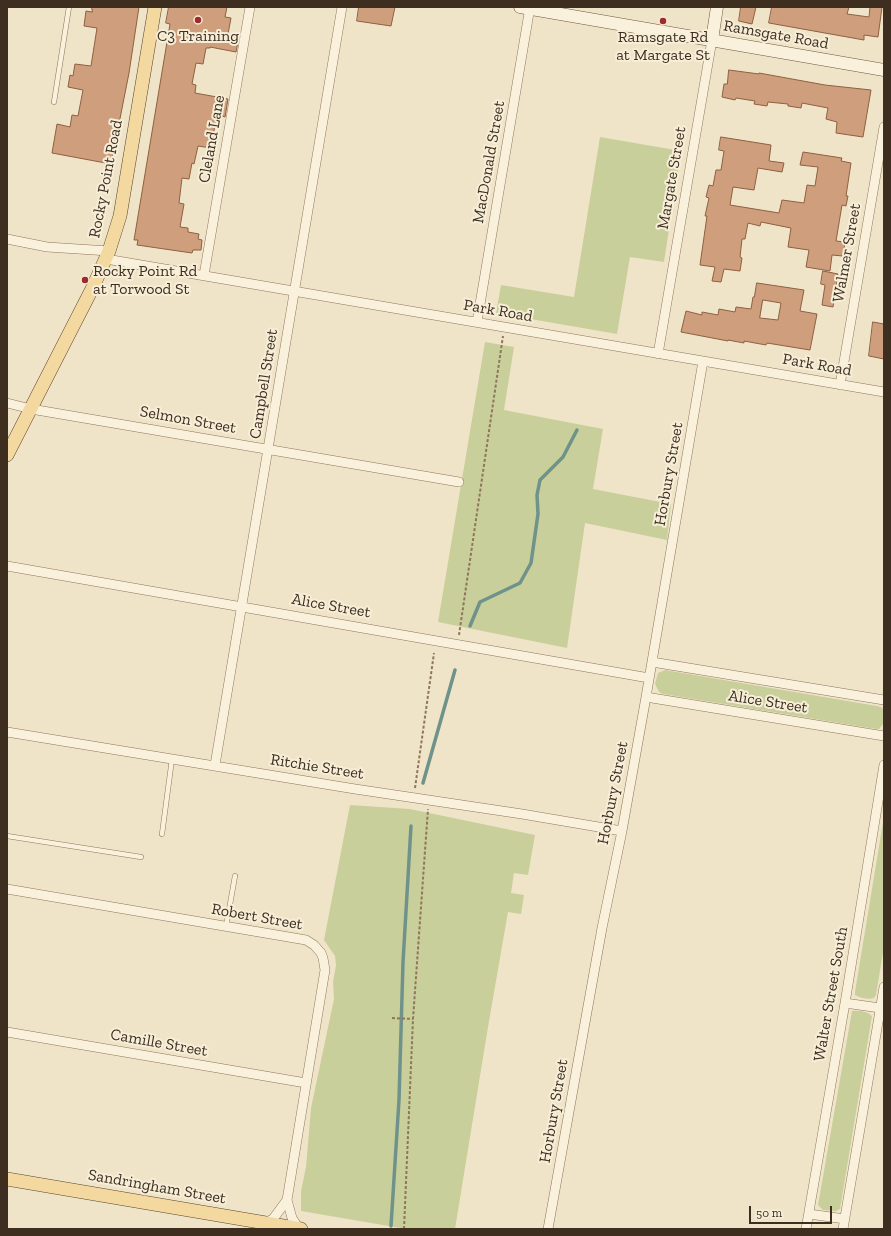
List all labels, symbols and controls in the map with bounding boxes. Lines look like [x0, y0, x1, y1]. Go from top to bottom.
marker: C3 Training [193, 15, 203, 25]
marker: Ramsgate Rd at Margate St [658, 16, 668, 26]
street label: Ramsgate Road [722, 16, 830, 54]
place label: C3 Training [157, 26, 239, 46]
place label: Ramsgate Rd at Margate St [616, 27, 710, 65]
street label: Cleland Lane [195, 94, 229, 184]
street label: MacDonald Street [469, 99, 509, 225]
street label: Rocky Point Road [85, 118, 127, 240]
street label: Margate Street [654, 125, 690, 231]
street label: Walmer Street [829, 202, 865, 304]
place label: Rocky Point Rd at Torwood St [93, 261, 197, 299]
marker: Rocky Point Rd at Torwood St [80, 275, 90, 285]
street label: Park Road [462, 295, 534, 327]
street label: Campbell Street [246, 328, 282, 440]
street label: Park Road [781, 349, 853, 381]
street label: Selmon Street [138, 402, 238, 438]
street label: Horbury Street [650, 421, 688, 527]
street label: Alice Street [290, 590, 372, 622]
street label: Alice Street [727, 686, 809, 718]
street label: Horbury Street [594, 740, 632, 846]
street label: Ritchie Street [269, 750, 365, 784]
street label: Robert Street [210, 900, 304, 934]
street label: Walter Street South [810, 925, 852, 1063]
street label: Camille Street [109, 1025, 209, 1061]
street label: Horbury Street [535, 1058, 573, 1164]
street label: Sandringham Street [87, 1165, 227, 1209]
scale bar [751, 1198, 834, 1224]
text: 50 m [756, 1206, 782, 1220]

